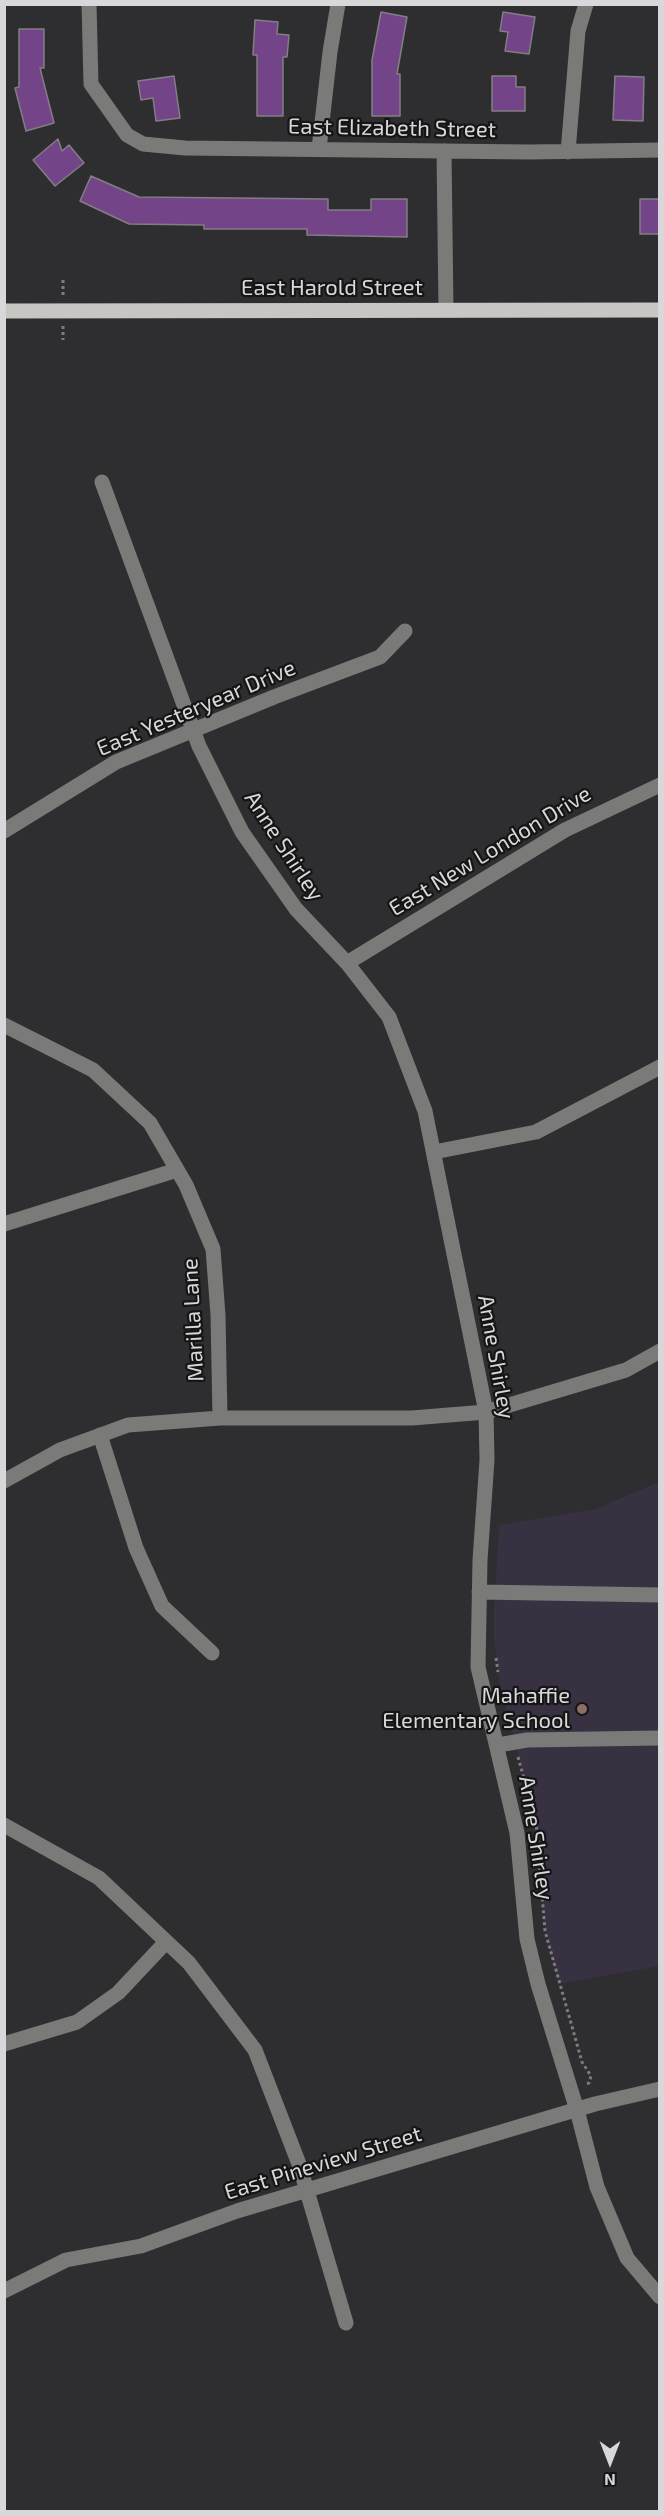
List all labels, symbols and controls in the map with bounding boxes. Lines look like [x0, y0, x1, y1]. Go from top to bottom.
street label: East Elizabeth Street [288, 113, 496, 143]
street label: East Harold Street [241, 275, 423, 301]
street label: East Yesteryear Drive [93, 654, 299, 762]
street label: East New London Drive [384, 780, 596, 922]
street label: Anne Shirley [239, 786, 329, 906]
street label: Marilla Lane [177, 1258, 209, 1382]
street label: Anne Shirley [472, 1293, 520, 1421]
place label: Mahaffie Elementary School [382, 1683, 570, 1735]
marker: Mahaffie Elementary School [575, 1702, 589, 1716]
street label: Anne Shirley [513, 1774, 559, 1902]
street label: East Pineview Street [221, 2120, 425, 2206]
north arrow [580, 2432, 640, 2492]
text: N [604, 2471, 616, 2490]

